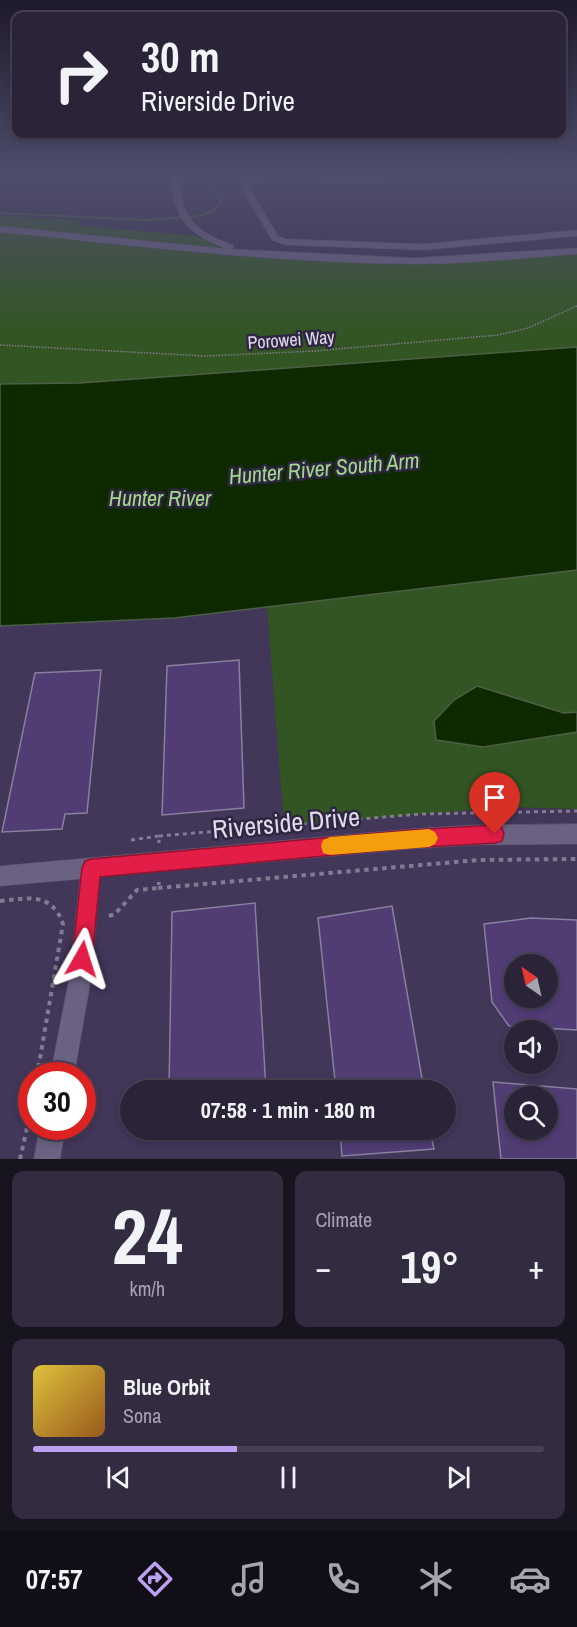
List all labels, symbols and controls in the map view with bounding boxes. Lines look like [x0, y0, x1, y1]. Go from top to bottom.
text: 30 m [141, 29, 220, 85]
icon: right [42, 36, 120, 114]
text: Riverside Drive [141, 83, 295, 119]
street label: Porowei Way [247, 324, 336, 355]
water label: Hunter River South Arm [227, 445, 421, 491]
water label: Hunter River [109, 483, 212, 513]
pin [469, 772, 520, 834]
icon: arrive [478, 781, 511, 814]
street label: Riverside Drive [211, 799, 361, 846]
position arrow [50, 927, 114, 991]
north arrow [504, 954, 558, 1008]
map controls [504, 954, 558, 1140]
button: sound [504, 1020, 558, 1074]
speed limit sign: 30 [18, 1062, 96, 1140]
button: search [504, 1086, 558, 1140]
text: 07:58 · 1 min · 180 m [201, 1095, 375, 1125]
text: 24 [112, 1183, 183, 1288]
text: Climate [316, 1206, 372, 1233]
text: 19° [400, 1236, 459, 1297]
text: − [316, 1245, 331, 1289]
text: + [528, 1245, 544, 1289]
text: km/h [129, 1275, 165, 1302]
text: Blue Orbit [123, 1372, 210, 1402]
text: Sona [123, 1402, 161, 1429]
icon: previous [102, 1461, 135, 1494]
icon: pause [272, 1461, 305, 1494]
icon: next [442, 1461, 475, 1494]
icon: directions [134, 1558, 176, 1600]
icon: music [228, 1558, 270, 1600]
icon: phone [322, 1558, 364, 1600]
icon: climate [415, 1558, 457, 1600]
icon: car [509, 1558, 551, 1600]
text: 07:57 [26, 1561, 82, 1597]

